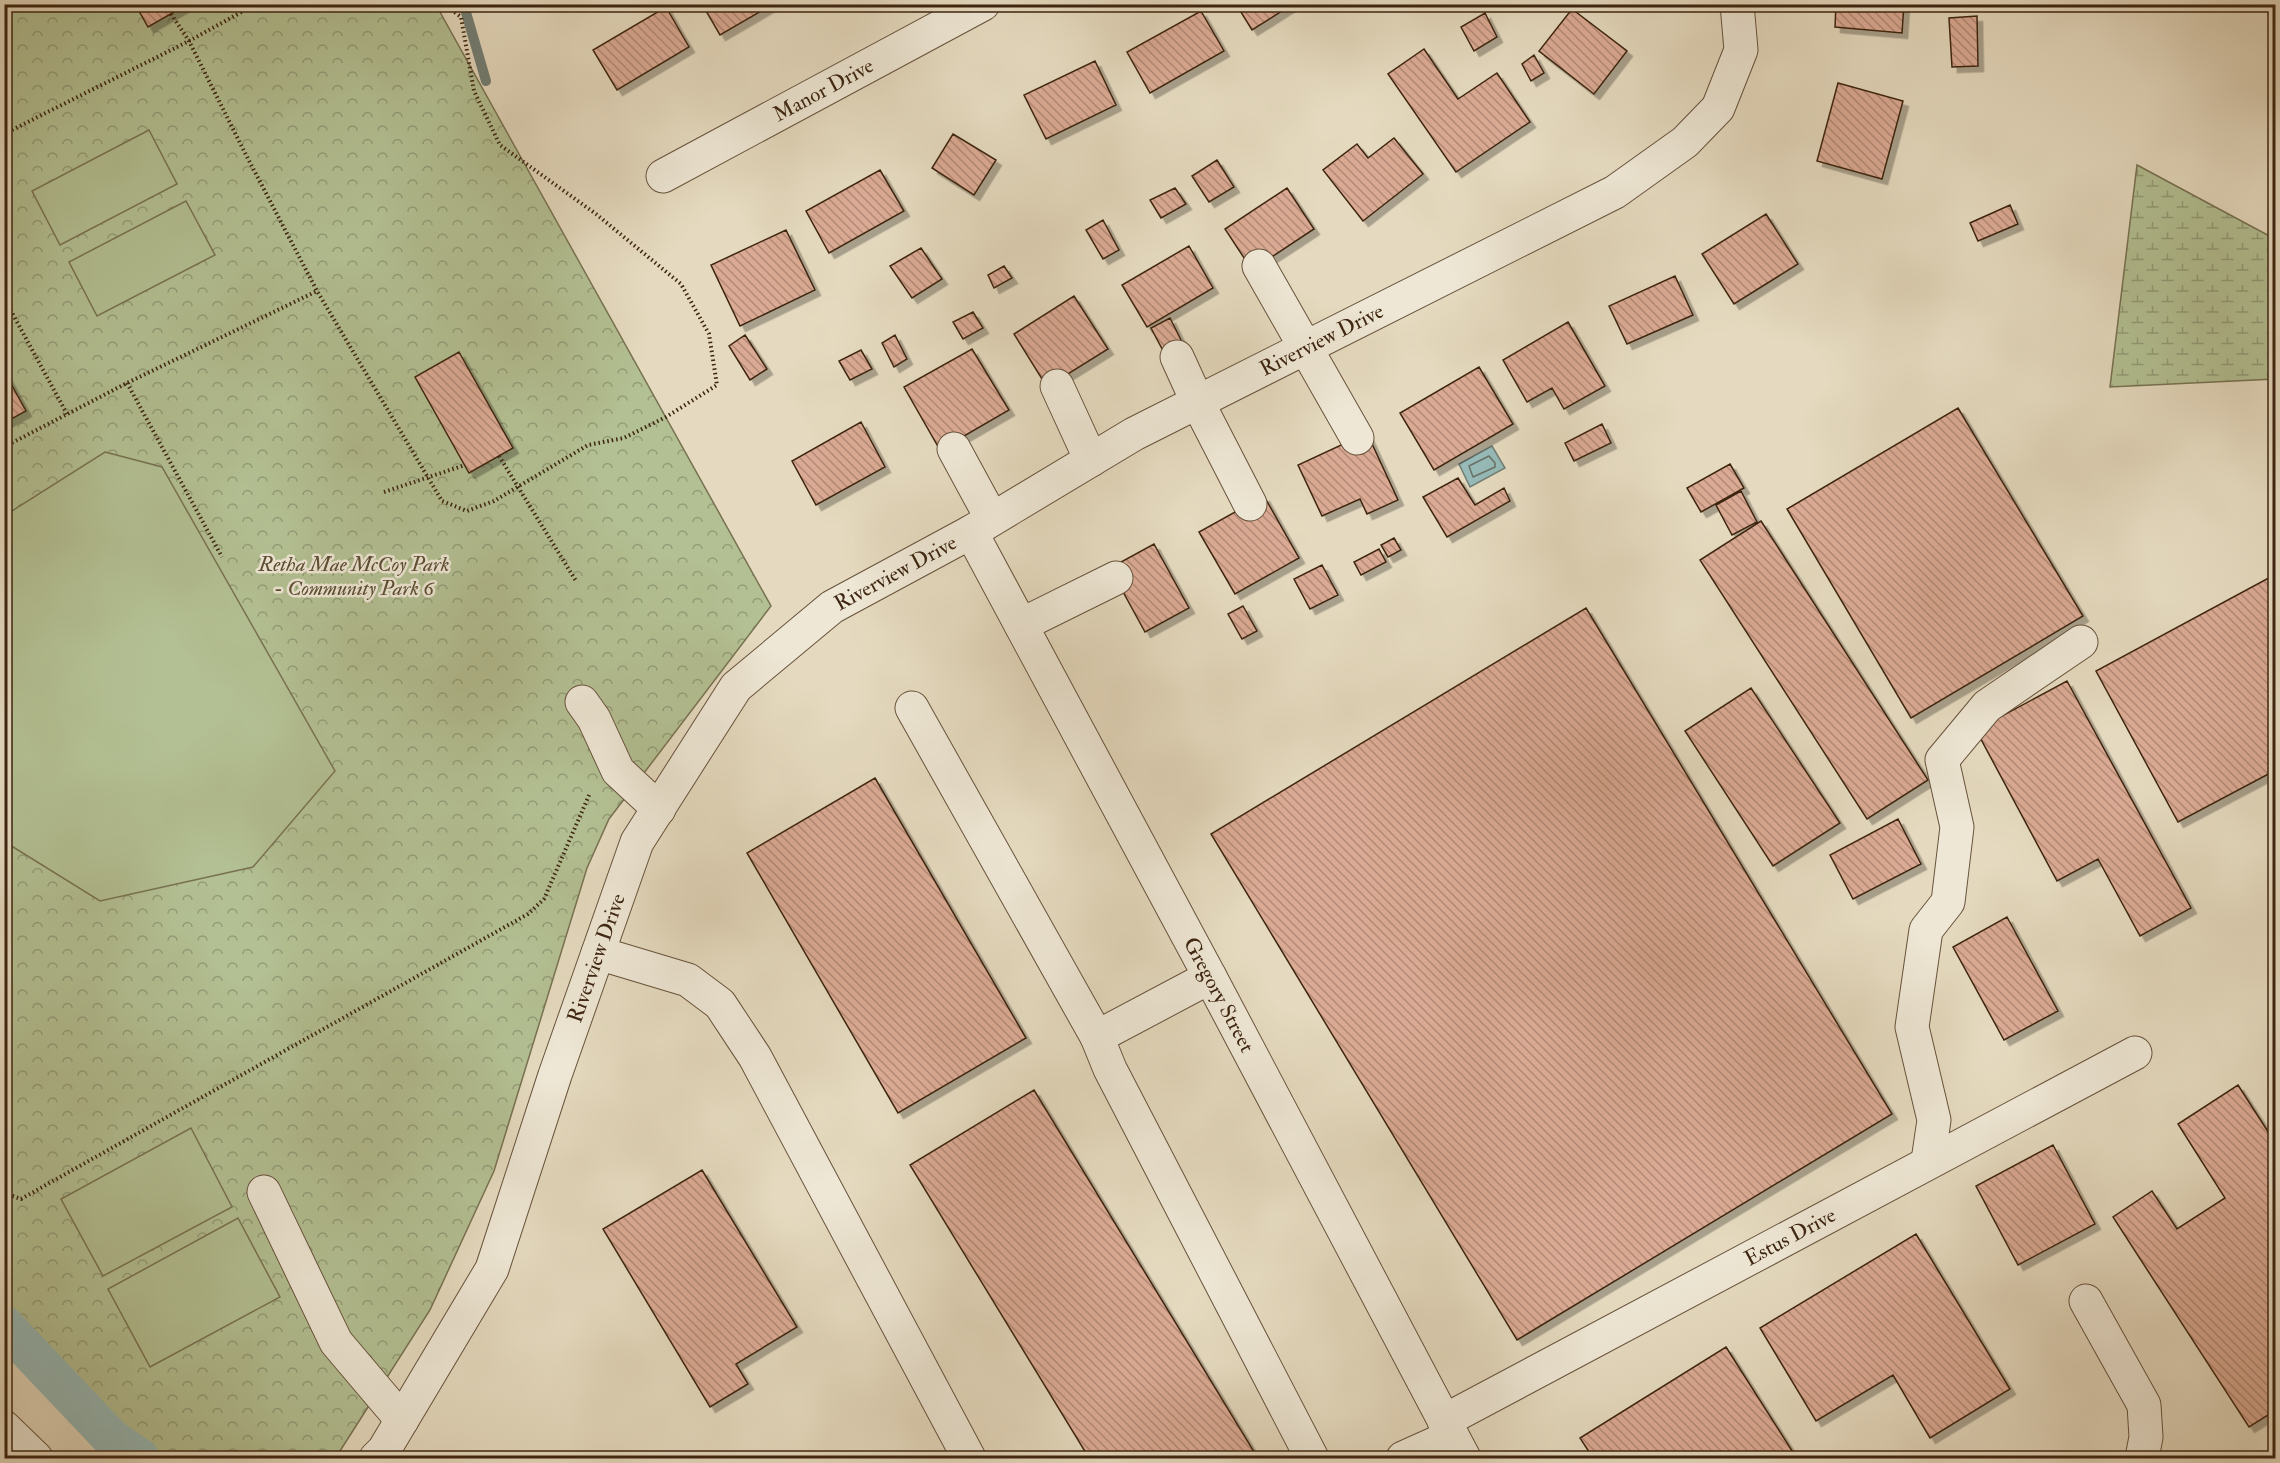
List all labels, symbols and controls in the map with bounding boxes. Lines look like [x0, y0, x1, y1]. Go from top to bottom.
street label: Manor Drive [768, 52, 878, 128]
street label: Riverview Drive [1255, 297, 1388, 382]
street label: Riverview Drive [830, 529, 961, 617]
park label: Retha Mae McCoy Park - Community Park 6 [257, 551, 450, 602]
street label: Riverview Drive [561, 890, 631, 1026]
street label: Gregory Street [1178, 932, 1261, 1057]
street label: Estus Drive [1740, 1201, 1841, 1272]

